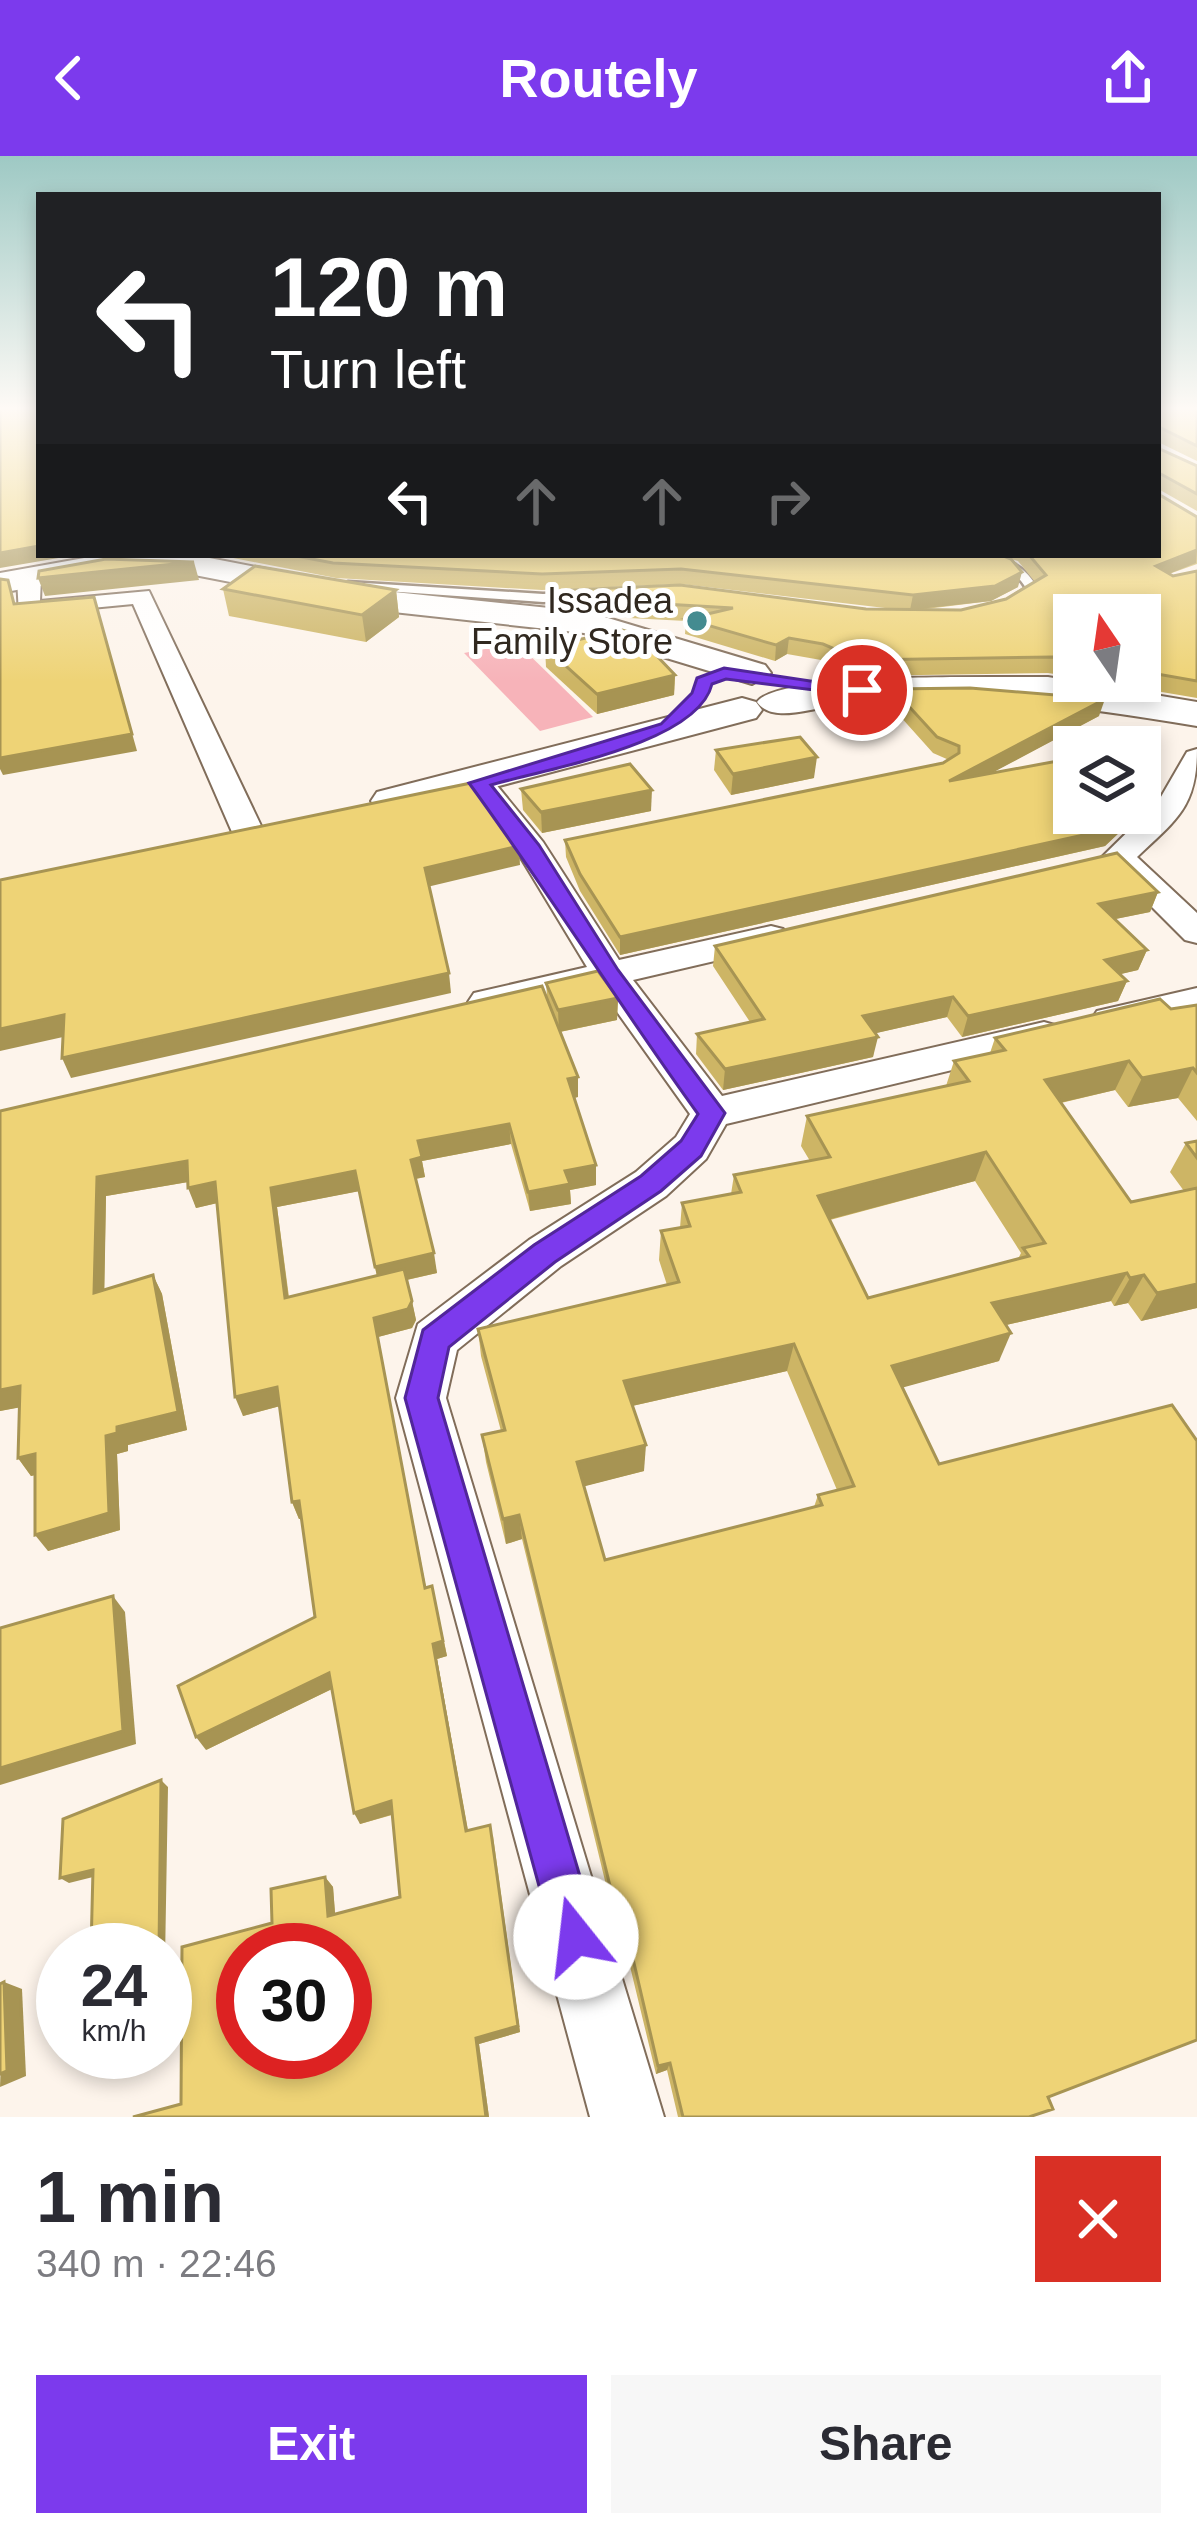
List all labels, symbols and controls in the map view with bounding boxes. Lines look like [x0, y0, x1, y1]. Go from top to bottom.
icon: back [36, 45, 102, 111]
icon: share [1095, 45, 1161, 111]
text: Routely [499, 48, 698, 108]
icon: left [72, 240, 228, 396]
text: 120 m [270, 240, 508, 334]
text: Turn left [270, 339, 466, 399]
icon: left [377, 468, 443, 534]
icon: ahead [503, 468, 569, 534]
icon: ahead [629, 468, 695, 534]
icon: right [755, 468, 821, 534]
place label: Issadea Family Store [471, 580, 674, 662]
north arrow [1053, 594, 1161, 702]
map controls [1053, 594, 1161, 834]
marker: Issadea Family Store [684, 608, 710, 634]
pin [811, 639, 913, 741]
icon: arrive [829, 657, 895, 723]
button: layers [1053, 726, 1161, 834]
position arrow [513, 1874, 639, 2000]
speed limit sign: 30 [216, 1923, 372, 2079]
text: 24 [81, 1952, 147, 2019]
text: km/h [81, 2014, 147, 2047]
button: close [1035, 2156, 1161, 2282]
text: 1 min [36, 2157, 224, 2237]
text: 340 m · 22:46 [36, 2242, 277, 2285]
button: Exit [36, 2375, 587, 2513]
button: Share [611, 2375, 1161, 2513]

